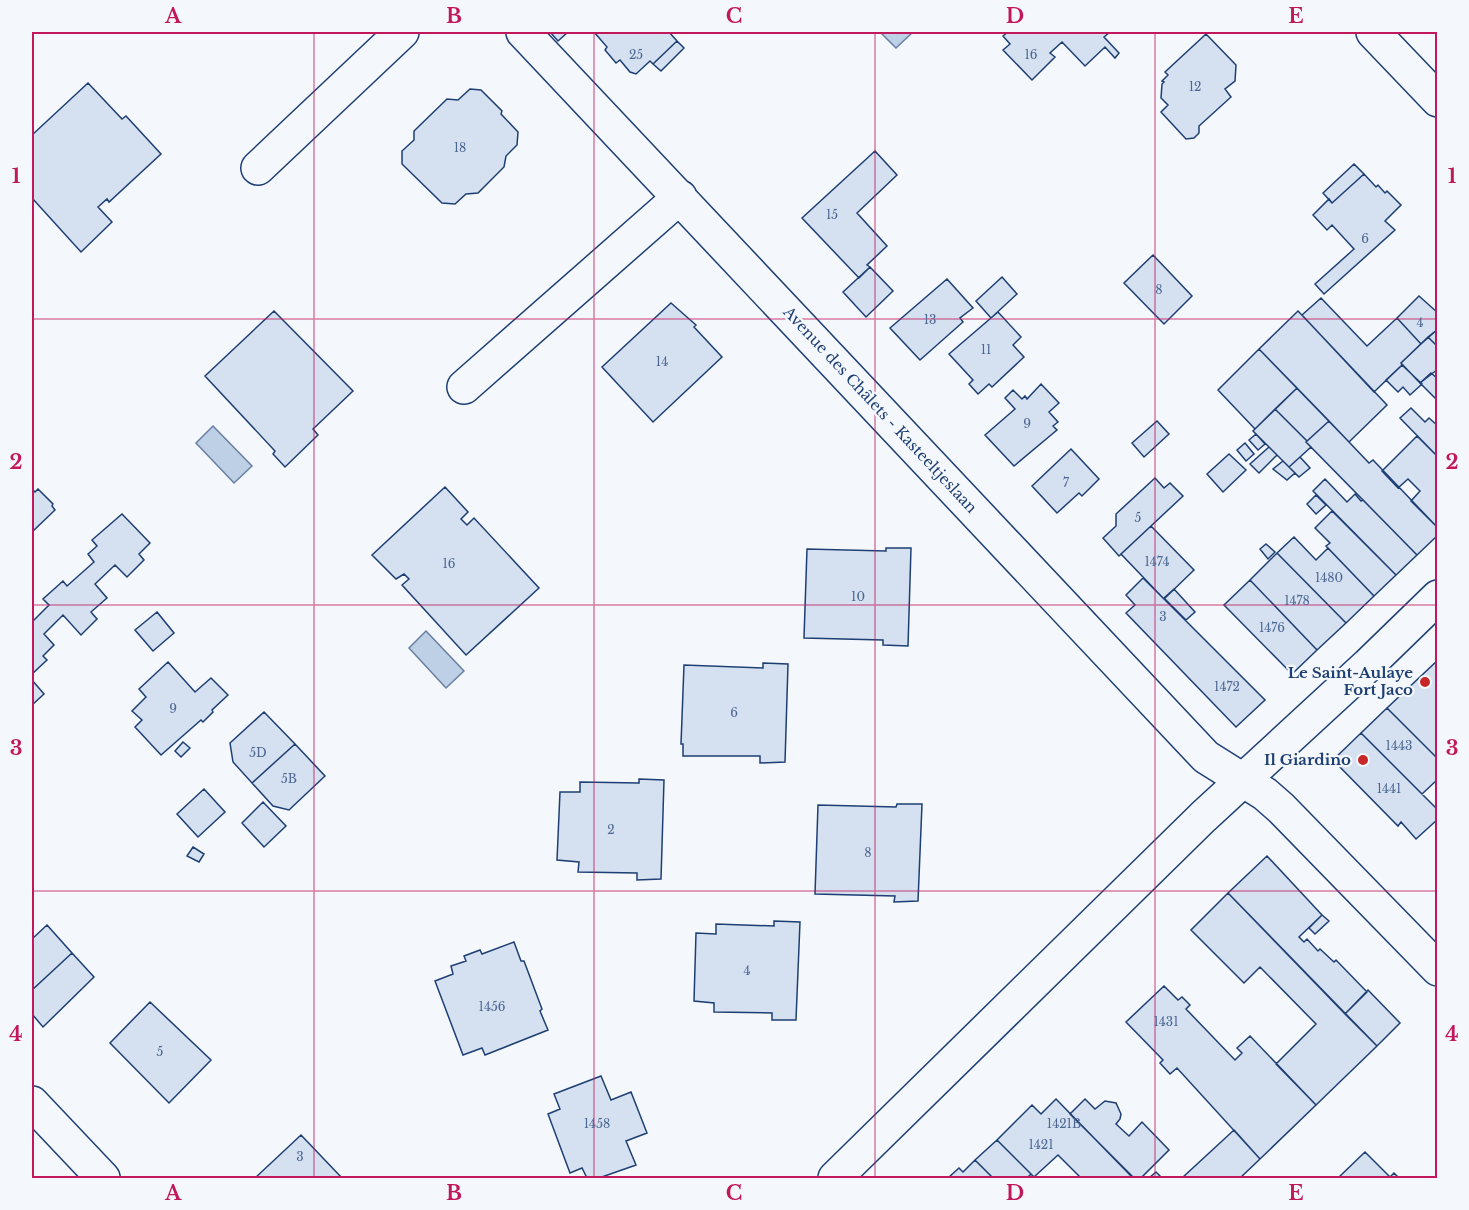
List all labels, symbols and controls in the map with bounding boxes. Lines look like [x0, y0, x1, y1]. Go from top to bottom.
text: A [164, 4, 182, 28]
text: B [446, 4, 462, 28]
text: C [726, 4, 742, 28]
text: D [1006, 4, 1024, 28]
text: E [1288, 4, 1304, 28]
house number: 25 [629, 47, 643, 62]
house number: 16 [1024, 47, 1038, 62]
house number: 12 [1189, 79, 1201, 94]
house number: 18 [454, 140, 466, 155]
text: 1 [12, 164, 21, 188]
text: 1 [1448, 164, 1457, 188]
house number: 15 [826, 207, 838, 222]
house number: 6 [1361, 231, 1369, 246]
house number: 8 [1155, 282, 1163, 297]
street label: Avenue des Châlets - Kasteeltjeslaan [779, 302, 981, 517]
house number: 13 [924, 312, 936, 327]
house number: 4 [1416, 315, 1424, 330]
house number: 11 [981, 342, 991, 357]
house number: 14 [656, 354, 668, 369]
house number: 9 [1023, 416, 1031, 431]
text: 2 [9, 450, 23, 474]
text: 2 [1445, 450, 1459, 474]
house number: 7 [1063, 475, 1070, 490]
house number: 5 [1135, 510, 1142, 525]
house number: 1474 [1144, 554, 1170, 569]
house number: 16 [442, 556, 456, 571]
house number: 1480 [1315, 570, 1343, 585]
house number: 10 [851, 589, 865, 604]
house number: 1478 [1284, 593, 1310, 608]
house number: 3 [1159, 609, 1167, 624]
house number: 1476 [1259, 620, 1285, 635]
place label: Le Saint-Aulaye Fort Jaco [1288, 663, 1413, 699]
marker: Le Saint-Aulaye Fort Jaco [1418, 675, 1432, 689]
house number: 1472 [1214, 679, 1240, 694]
house number: 9 [169, 701, 177, 716]
house number: 6 [730, 705, 738, 720]
text: 3 [10, 736, 22, 760]
text: 3 [1446, 736, 1458, 760]
house number: 1443 [1386, 738, 1412, 753]
house number: 5D [249, 745, 267, 760]
place label: Il Giardino [1264, 750, 1351, 769]
marker: Il Giardino [1356, 753, 1370, 767]
house number: 5B [281, 771, 297, 786]
house number: 1441 [1377, 781, 1401, 796]
house number: 2 [607, 822, 615, 837]
house number: 8 [864, 845, 872, 860]
house number: 4 [743, 963, 751, 978]
house number: 1456 [479, 999, 506, 1014]
house number: 1431 [1153, 1014, 1179, 1029]
text: 4 [9, 1022, 23, 1046]
text: 4 [1445, 1022, 1459, 1046]
house number: 5 [157, 1044, 164, 1059]
house number: 1458 [584, 1116, 610, 1131]
house number: 1421B [1047, 1116, 1081, 1131]
house number: 1421 [1028, 1137, 1054, 1152]
house number: 3 [296, 1149, 304, 1164]
text: A [164, 1181, 182, 1205]
text: B [446, 1181, 462, 1205]
text: C [726, 1181, 742, 1205]
text: D [1006, 1181, 1024, 1205]
text: E [1288, 1181, 1304, 1205]

